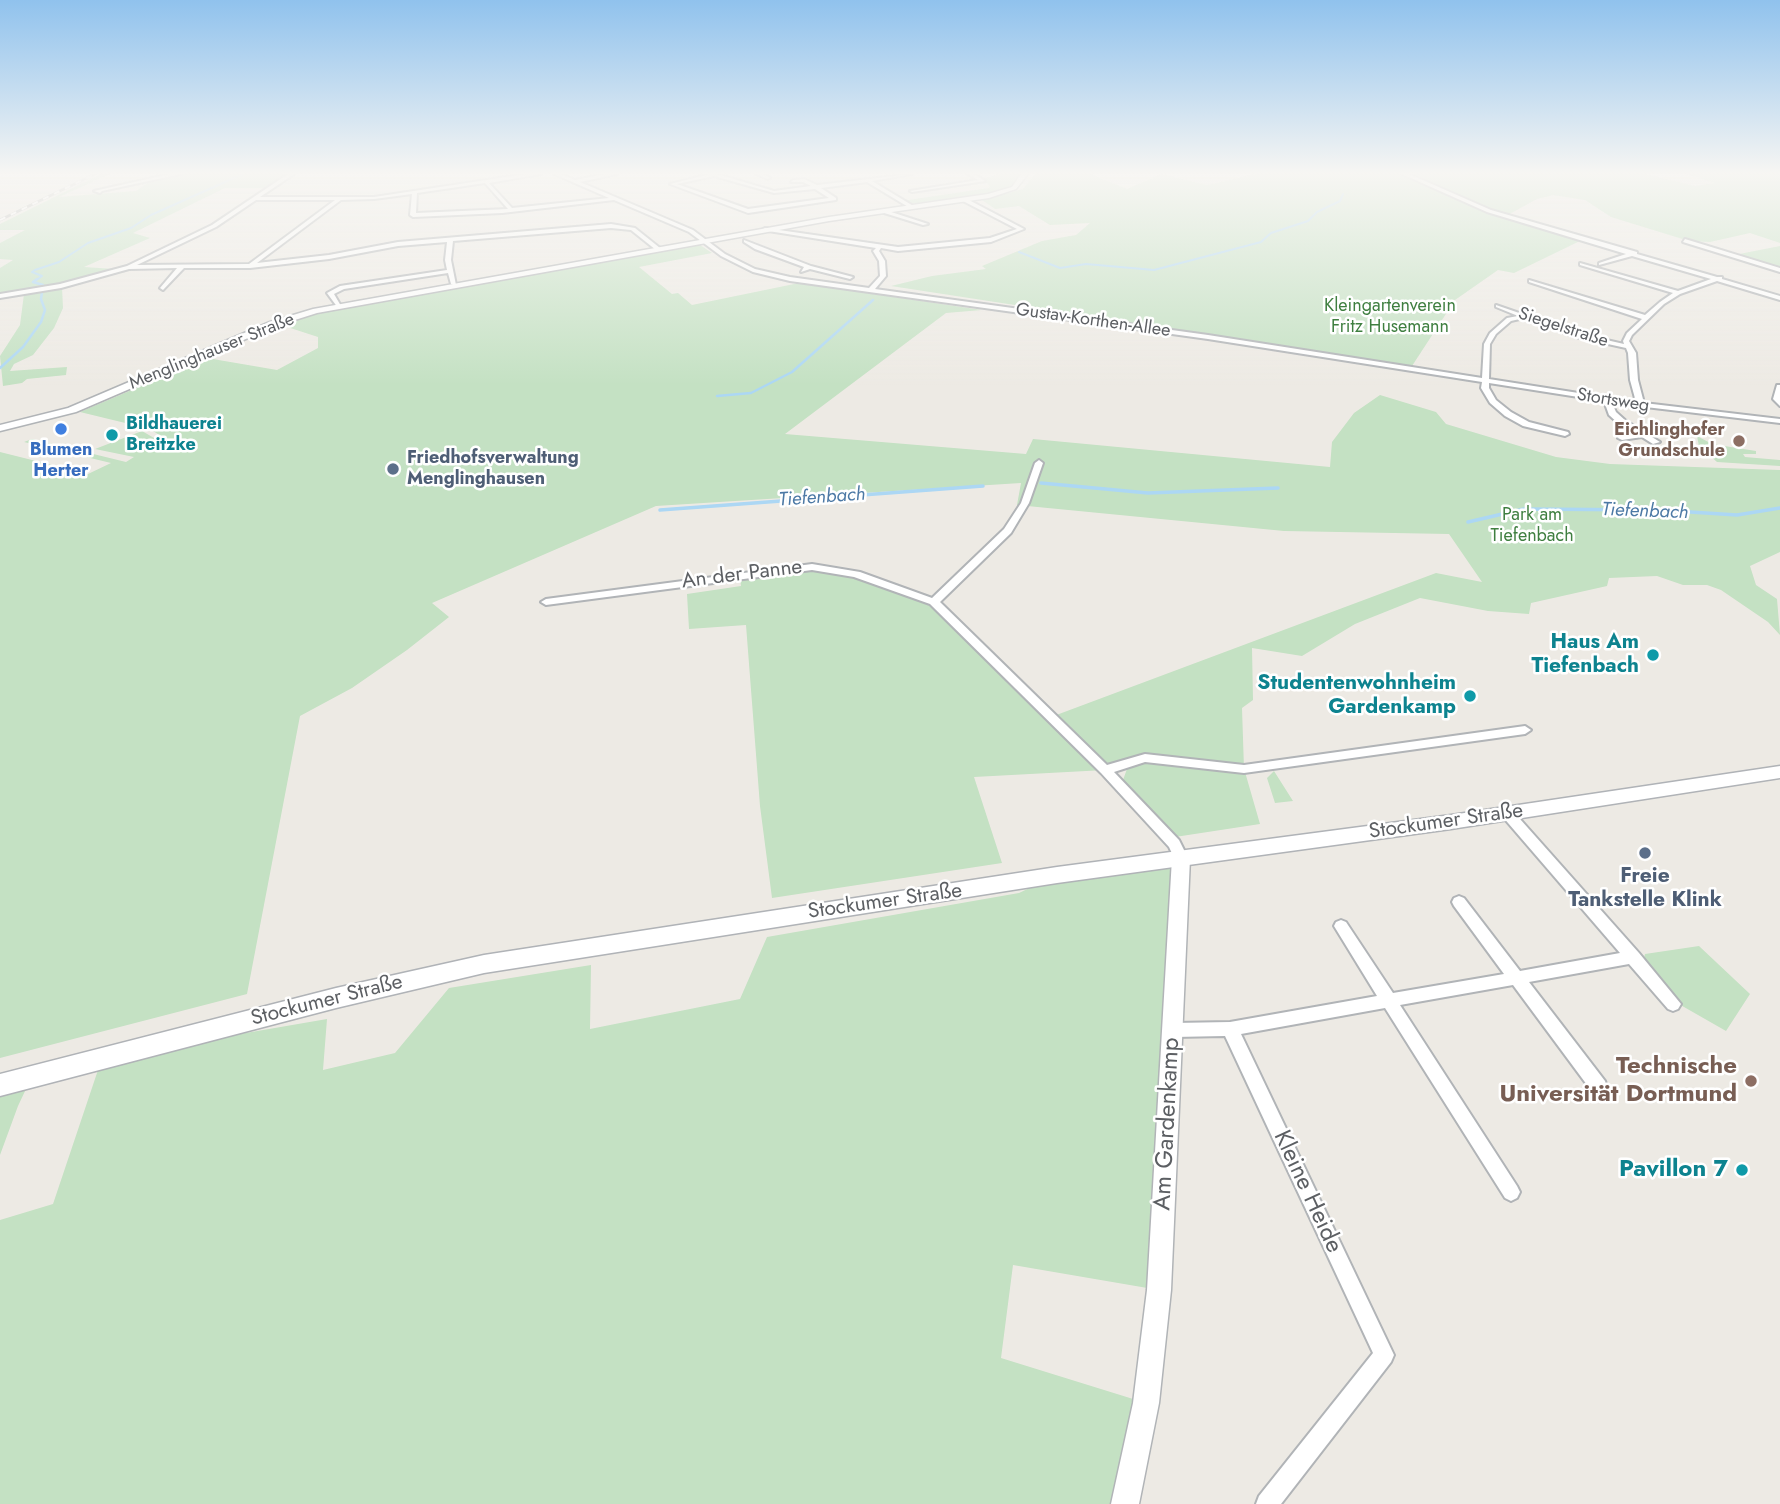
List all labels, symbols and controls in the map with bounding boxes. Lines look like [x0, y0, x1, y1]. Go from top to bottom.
park label: Kleingartenverein Fritz Husemann [1324, 296, 1456, 338]
street label: Gustav-Korthen-Allee [1014, 299, 1172, 343]
street label: Siegelstraße [1515, 303, 1611, 353]
street label: Menglinghauser Straße [126, 309, 298, 395]
street label: Stortsweg [1575, 385, 1651, 417]
place label: Bildhauerei Breitzke [126, 414, 222, 457]
place label: Eichlinghofer Grundschule [1614, 420, 1725, 462]
marker: Blumen Herter [53, 421, 69, 437]
marker: Bildhauerei Breitzke [104, 427, 120, 443]
marker: Eichlinghofer Grundschule [1731, 433, 1747, 449]
place label: Blumen Herter [30, 440, 92, 482]
place label: Friedhofsverwaltung Menglinghausen [407, 448, 579, 490]
marker: Friedhofsverwaltung Menglinghausen [385, 461, 401, 477]
water label: Tiefenbach [778, 484, 866, 512]
water label: Tiefenbach [1601, 499, 1689, 525]
park label: Park am Tiefenbach [1490, 505, 1574, 548]
street label: An der Panne [680, 555, 804, 595]
place label: Haus Am Tiefenbach [1531, 630, 1639, 680]
marker: Haus Am Tiefenbach [1645, 647, 1661, 663]
place label: Studentenwohnheim Gardenkamp [1257, 671, 1456, 721]
marker: Studentenwohnheim Gardenkamp [1462, 688, 1478, 704]
street label: Stockumer Straße [1367, 799, 1525, 845]
marker: Freie Tankstelle Klink [1637, 845, 1653, 861]
place label: Freie Tankstelle Klink [1568, 864, 1722, 914]
street label: Stockumer Straße [806, 879, 964, 925]
street label: Stockumer Straße [249, 970, 405, 1032]
street label: Am Gardenkamp [1149, 1037, 1187, 1211]
place label: Technische Universität Dortmund [1499, 1053, 1737, 1109]
marker: Technische Universität Dortmund [1743, 1073, 1759, 1089]
street label: Kleine Heide [1266, 1126, 1348, 1258]
place label: Pavillon 7 [1619, 1156, 1728, 1184]
marker: Pavillon 7 [1734, 1162, 1750, 1178]

